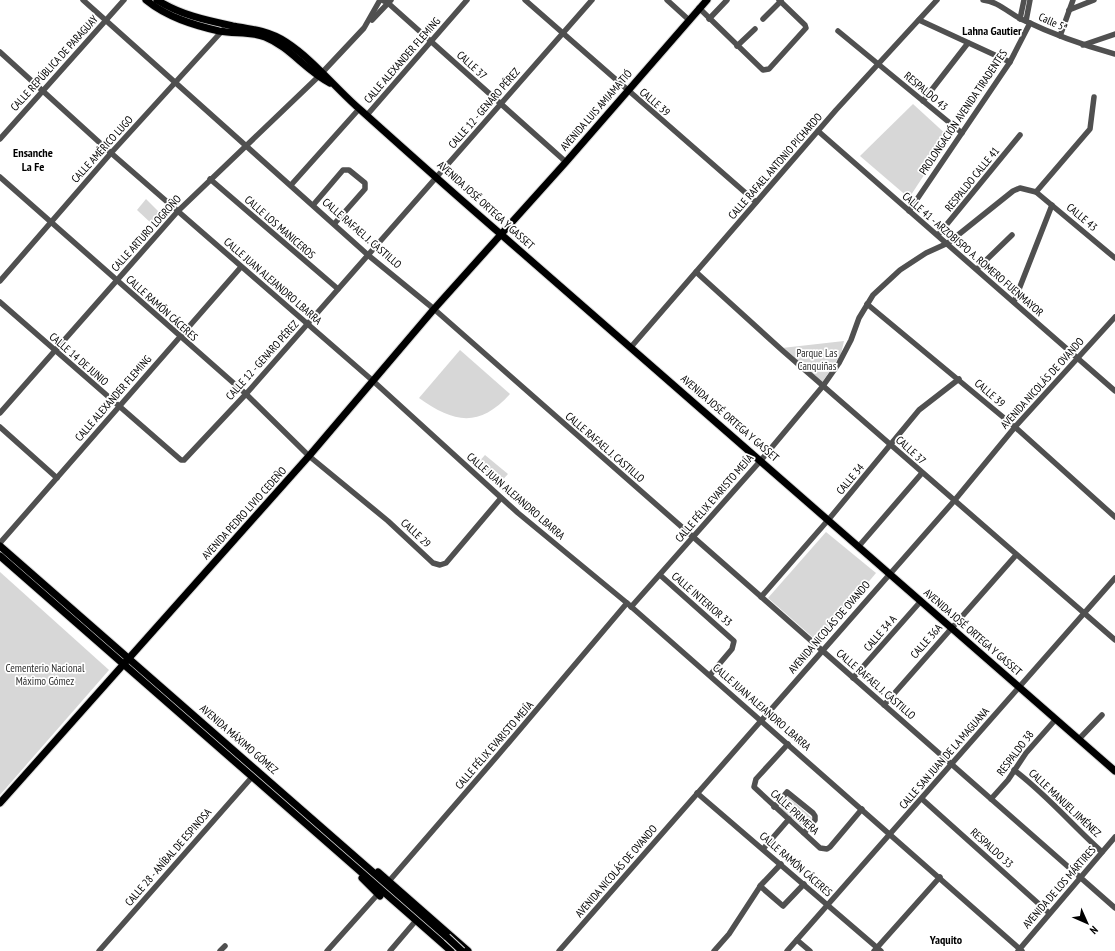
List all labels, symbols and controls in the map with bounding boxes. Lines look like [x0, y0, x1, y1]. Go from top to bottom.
street label: Calle 5ª [1037, 10, 1070, 35]
street label: CALLE REPÚBLICA DE PARAGUAY [7, 12, 101, 114]
street label: CALLE ALEXANDER FLEMING [361, 14, 443, 106]
district label: Lahna Gautier [962, 23, 1022, 38]
street label: PROLONGACIÓN AVENIDA TIRADENTES [916, 47, 1010, 177]
street label: CALLE 37 [454, 48, 490, 82]
street label: CALLE 12 - GENARO PÉREZ [445, 65, 523, 151]
street label: AVENIDA LUIS AMIAMA TIÓ [557, 67, 635, 153]
street label: RESPALDO 43 [901, 69, 951, 113]
street label: CALLE 39 [637, 85, 673, 119]
street label: CALLE RAFAEL ANTONIO PICHARDO [725, 110, 825, 222]
street label: CALLE AMÉRICO LUGO [68, 113, 136, 185]
street label: RESPALDO CALLE 41 [942, 144, 1002, 214]
district label: Ensanche La Fe [13, 145, 53, 174]
street label: AVENIDA JOSÉ ORTEGA Y GASSET [435, 158, 537, 252]
street label: CALLE 41 - ARZOBISPO A. ROMERO FUENMAYOR [900, 189, 1046, 319]
street label: CALLE ARTURO LOGROÑO [108, 192, 184, 274]
street label: CALLE LOS MANICEROS [242, 192, 319, 262]
street label: CALLE RAFAEL J. CASTILLO [320, 195, 404, 271]
street label: CALLE 43 [1064, 200, 1100, 234]
street label: CALLE JUAN ALEJANDRO LBARRA [221, 235, 326, 328]
street label: CALLE RAMÓN CÁCERES [123, 272, 201, 344]
street label: CALLE 12 - GENARO PÉREZ [223, 317, 301, 403]
street label: CALLE 14 DE JUNIO [46, 329, 112, 389]
street label: AVENIDA NICOLÁS DE OVANDO [997, 334, 1087, 432]
park label: Parque Las Canquiñas [796, 346, 838, 373]
street label: CALLE ALEXANDER FLEMING [72, 352, 154, 444]
street label: AVENIDA JOSÉ ORTEGA Y GASSET [678, 371, 782, 465]
street label: CALLE 39 [972, 376, 1008, 410]
street label: CALLE RAFAEL J. CASTILLO [563, 409, 647, 485]
street label: CALLE 37 [893, 433, 929, 467]
street label: CALLE JUAN ALEJANDRO LBARRA [464, 450, 569, 543]
street label: CALLE FÉLIX EVARISTO MEJÍA [672, 450, 757, 545]
street label: CALLE 34 [833, 461, 867, 497]
street label: AVENIDA PEDRO LIVIO CEDEÑO [199, 464, 289, 562]
street label: CALLE 29 [398, 516, 434, 550]
street label: CALLE INTERIOR 33 [669, 569, 735, 629]
street label: AVENIDA NICOLÁS DE OVANDO [785, 578, 873, 676]
street label: AVENIDA JOSÉ ORTEGA Y GASSET [921, 585, 1025, 679]
street label: CALLE 34 A [861, 611, 900, 654]
street label: CALLE 36A [907, 620, 945, 661]
street label: CALLE RAFAEL J. CASTILLO [834, 646, 918, 722]
park label: Cementerio Nacional Máximo Gómez [6, 661, 85, 688]
street label: CALLE JUAN ALEJANDRO LBARRA [710, 661, 815, 754]
street label: CALLE FÉLIX EVARISTO MEJÍA [452, 697, 537, 792]
street label: AVENIDA MÁXIMO GÓMEZ [197, 701, 281, 777]
street label: CALLE SAN JUAN DE LA MAGUANA [896, 704, 993, 812]
street label: RESPALDO 38 [993, 728, 1037, 778]
street label: CALLE MANUEL JIMÉNEZ [1026, 766, 1104, 840]
street label: CALLE PRIMERA [768, 786, 823, 838]
street label: CALLE 28 - ANÍBAL DE ESPINOSA [122, 805, 215, 909]
street label: AVENIDA NICOLÁS DE OVANDO [572, 822, 660, 920]
street label: RESPALDO 33 [968, 825, 1016, 871]
street label: CALLE RAMÓN CÁCERES [757, 829, 835, 900]
street label: AVENIDA DE LOS MÁRTIRES [1020, 843, 1098, 931]
north arrow [1067, 903, 1107, 943]
district label: Yaquito [929, 932, 963, 947]

